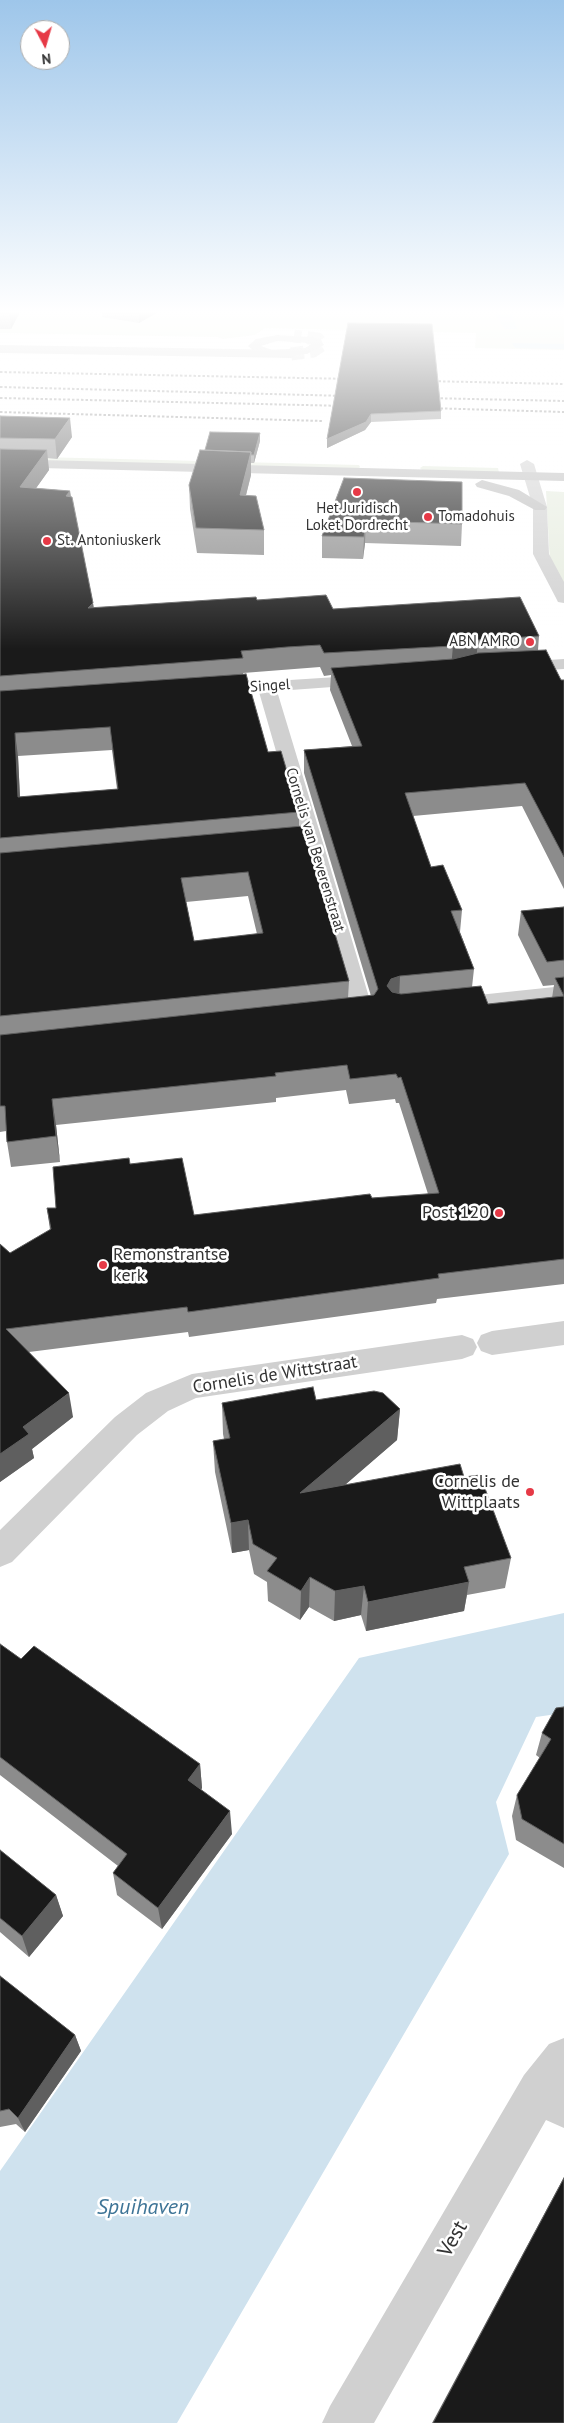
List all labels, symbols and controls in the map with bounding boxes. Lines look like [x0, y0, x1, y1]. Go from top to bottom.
north arrow [20, 20, 70, 70]
text: N [41, 49, 52, 68]
marker: Het Juridisch Loket Dordrecht [351, 486, 363, 498]
place label: Het Juridisch Loket Dordrecht [306, 500, 408, 535]
place label: Tomadohuis [438, 508, 515, 526]
marker: Tomadohuis [422, 511, 434, 523]
place label: St. Antoniuskerk [57, 532, 161, 550]
marker: St. Antoniuskerk [41, 535, 53, 547]
place label: ABN AMRO [449, 633, 520, 651]
marker: ABN AMRO [524, 636, 536, 648]
street label: Singel [249, 676, 291, 696]
street label: Cornelis van Beverenstraat [281, 766, 349, 934]
place label: Post 120 [422, 1202, 489, 1224]
marker: Post 120 [493, 1207, 505, 1219]
place label: Remonstrantse kerk [113, 1244, 227, 1286]
marker: Remonstrantse kerk [97, 1259, 109, 1271]
street label: Cornelis de Wittstraat [191, 1351, 359, 1399]
place label: Cornelis de Wittplaats [434, 1471, 520, 1514]
marker: Cornelis de Wittplaats [524, 1486, 536, 1498]
water label: Spuihaven [97, 2195, 189, 2221]
street label: Vest [433, 2217, 473, 2261]

